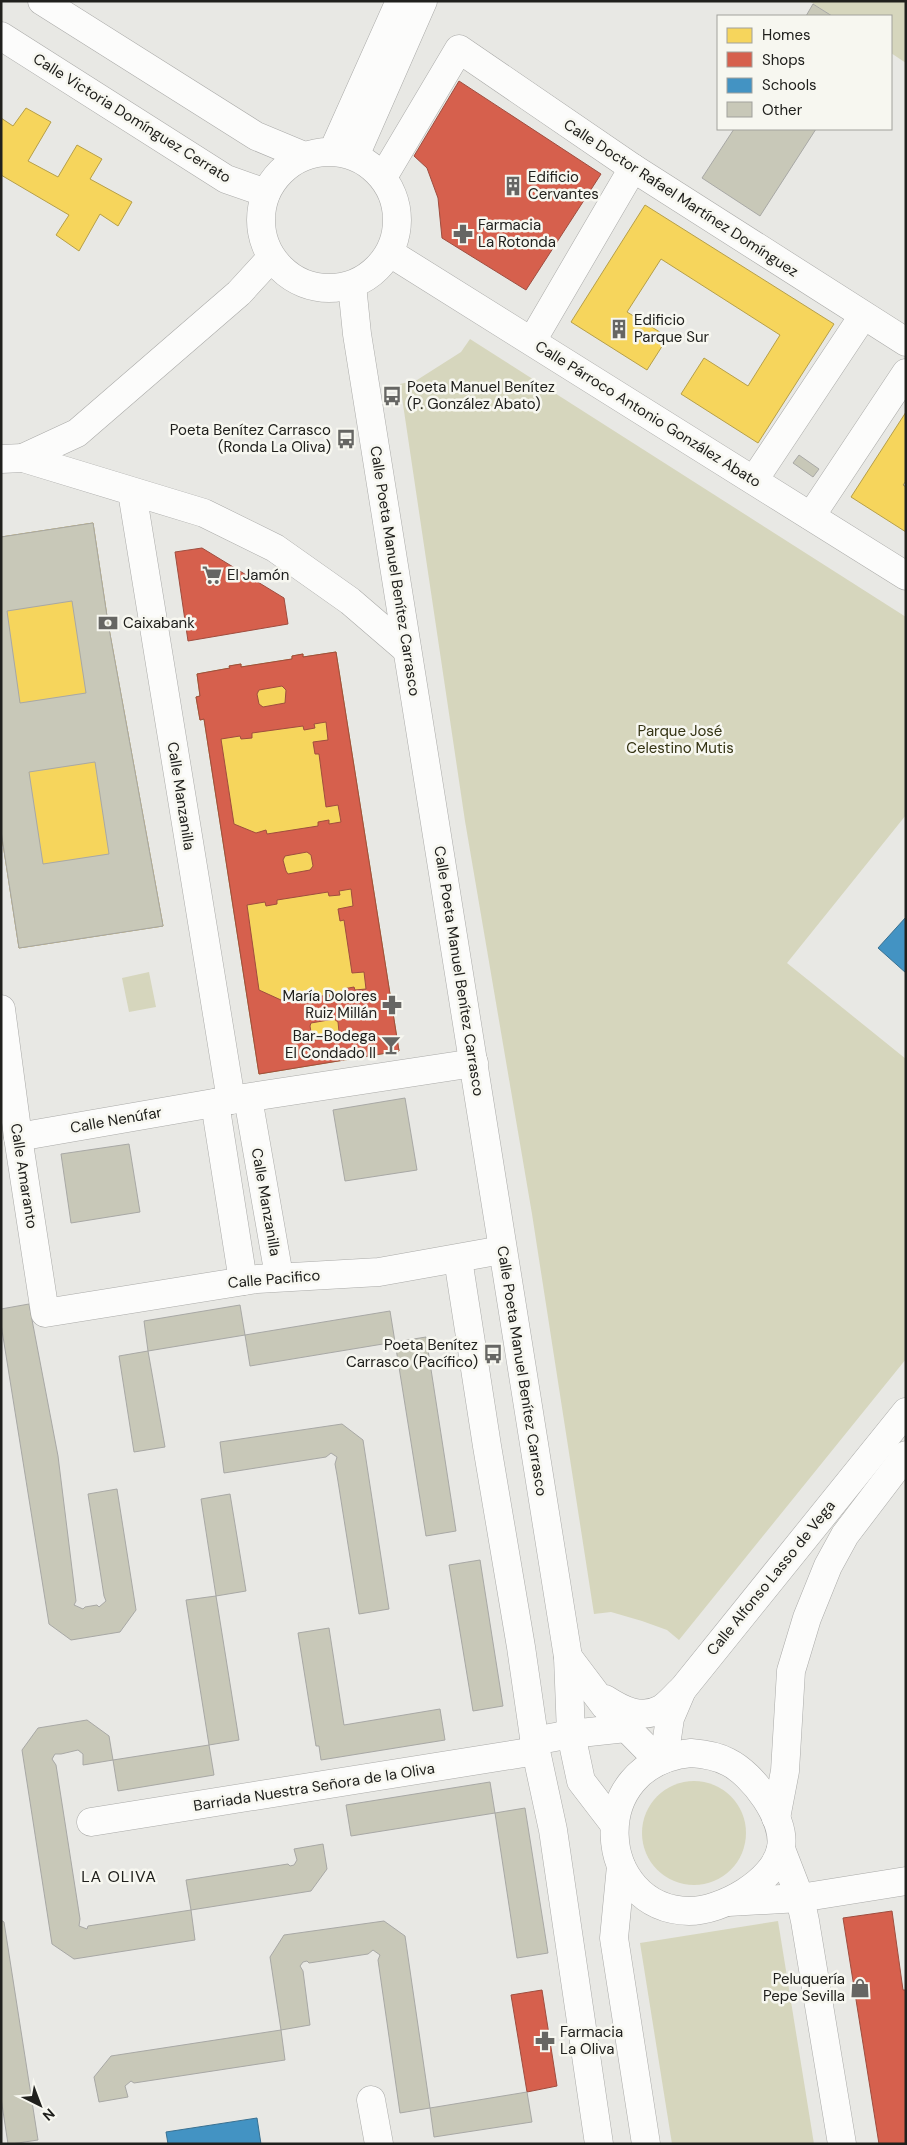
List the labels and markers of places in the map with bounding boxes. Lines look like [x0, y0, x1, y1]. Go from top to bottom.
place label: Edificio Cervantes [528, 167, 599, 204]
building icon: Edificio Cervantes [502, 175, 524, 197]
place label: Farmacia La Rotonda [478, 215, 556, 252]
pharmacy icon: Farmacia La Rotonda [452, 223, 474, 245]
place label: Edificio Parque Sur [634, 310, 710, 347]
building icon: Edificio Parque Sur [608, 318, 630, 340]
place label: Poeta Manuel Benítez (P. González Abato) [407, 377, 555, 414]
bus stop icon: Poeta Manuel Benítez (P. González Abato) [381, 385, 403, 407]
place label: Poeta Benítez Carrasco (Ronda La Oliva) [170, 420, 331, 457]
bus stop icon: Poeta Benítez Carrasco (Ronda La Oliva) [335, 428, 357, 450]
supermarket icon: El Jamón [201, 564, 223, 586]
place label: El Jamón [227, 565, 289, 585]
bank icon: Caixabank [97, 612, 119, 634]
place label: Caixabank [123, 613, 195, 633]
place label: María Dolores Ruiz Millán [282, 986, 377, 1023]
pharmacy icon: María Dolores Ruiz Millán [381, 994, 403, 1016]
place label: Bar-Bodega El Condado II [285, 1026, 376, 1063]
bar icon: Bar-Bodega El Condado II [380, 1034, 402, 1056]
place label: Poeta Benítez Carrasco (Pacífico) [346, 1335, 478, 1372]
bus stop icon: Poeta Benítez Carrasco (Pacífico) [482, 1343, 504, 1365]
place label: Peluquería Pepe Sevilla [763, 1969, 845, 2006]
shop icon: Peluquería Pepe Sevilla [849, 1977, 871, 1999]
place label: Farmacia La Oliva [560, 2022, 623, 2059]
pharmacy icon: Farmacia La Oliva [534, 2030, 556, 2052]

